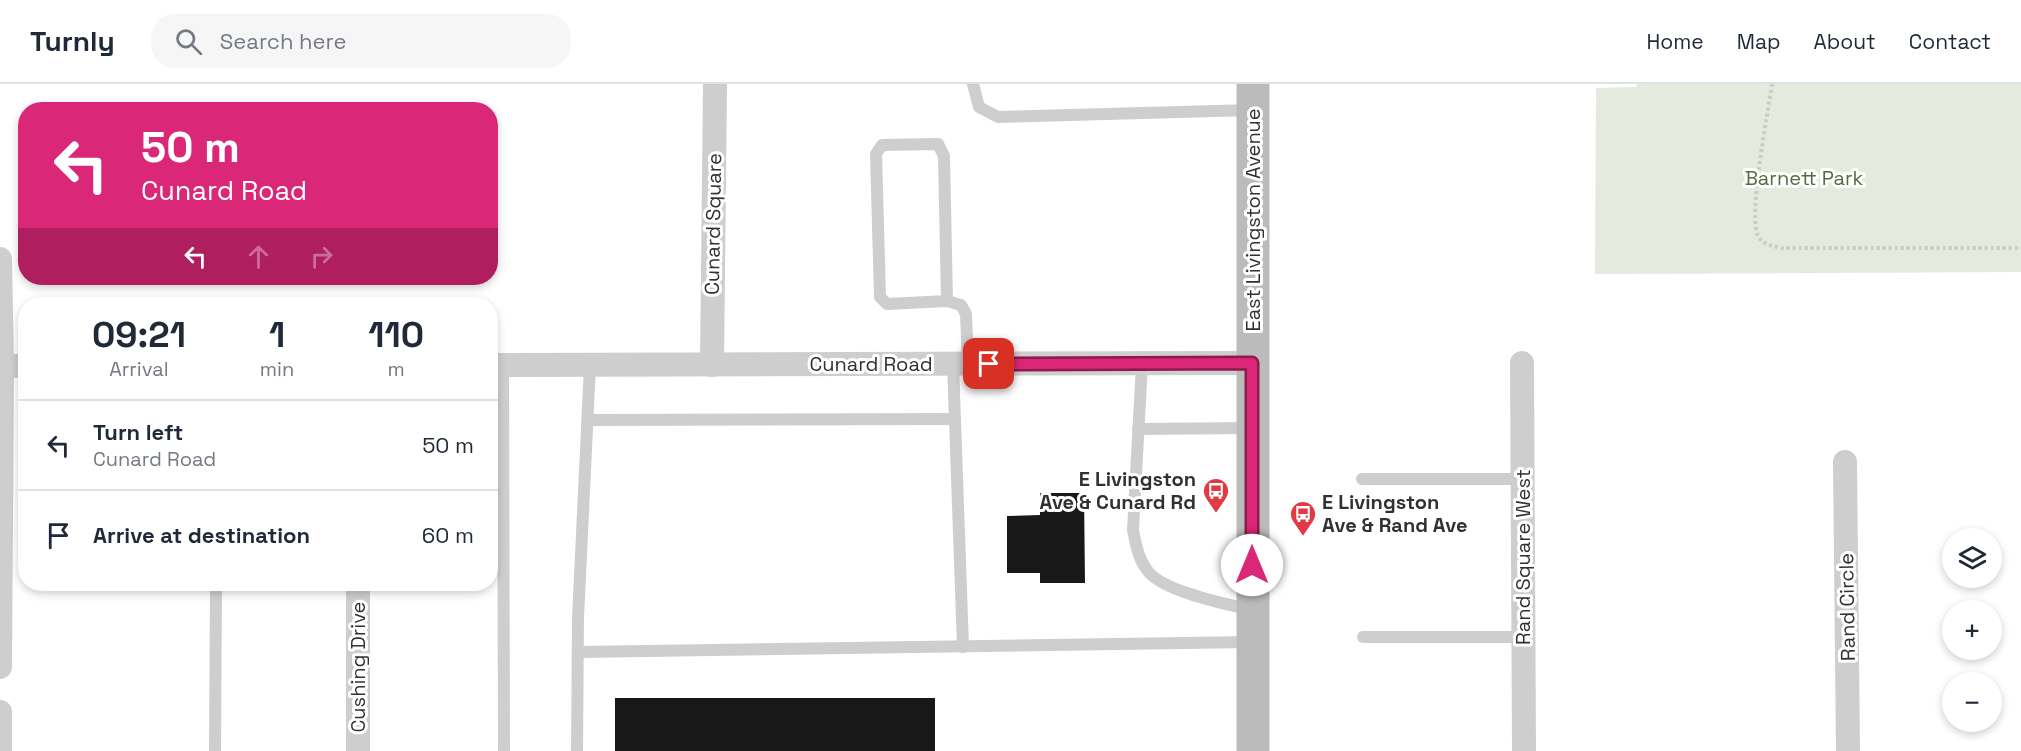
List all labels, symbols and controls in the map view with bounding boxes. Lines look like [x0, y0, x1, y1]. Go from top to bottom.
search box [151, 14, 571, 68]
text: Turnly [30, 23, 115, 59]
icon: search [172, 25, 205, 58]
text: Search here [220, 27, 347, 55]
text: Home [1646, 28, 1704, 55]
text: Map [1737, 28, 1781, 55]
text: About [1814, 28, 1876, 55]
text: Contact [1909, 28, 1991, 55]
street label: East Livingston Avenue [1240, 108, 1266, 332]
text: 50 m [141, 121, 240, 174]
icon: left [42, 126, 120, 204]
street label: Cunard Square [699, 153, 727, 295]
park label: Barnett Park [1745, 165, 1864, 191]
text: Cunard Road [141, 173, 307, 208]
icon: left [179, 240, 212, 273]
icon: ahead [242, 240, 275, 273]
icon: right [305, 240, 338, 273]
text: 09:21 [92, 312, 186, 358]
text: 1 [269, 312, 285, 358]
text: 110 [368, 312, 424, 358]
pin [963, 338, 1014, 389]
icon: arrive [972, 347, 1005, 380]
street label: Cunard Road [809, 351, 933, 377]
text: Arrival [109, 356, 169, 382]
text: min [260, 356, 294, 382]
text: m [387, 356, 405, 382]
text: Turn left [93, 418, 183, 446]
icon: left [42, 429, 75, 462]
text: 50 m [422, 431, 474, 459]
text: Cunard Road [93, 446, 216, 472]
place label: E Livingston Ave & Cunard Rd [1039, 466, 1196, 515]
street label: Rand Square West [1510, 469, 1536, 645]
bus stop icon: E Livingston Ave & Cunard Rd [1201, 476, 1231, 514]
place label: E Livingston Ave & Rand Ave [1322, 489, 1468, 538]
bus stop icon: E Livingston Ave & Rand Ave [1288, 499, 1318, 537]
icon: arrive [42, 519, 75, 552]
text: Arrive at destination [93, 521, 310, 549]
text: 60 m [422, 521, 474, 549]
map controls [1942, 528, 2002, 732]
button: layers [1942, 528, 2002, 588]
position arrow [1220, 533, 1284, 597]
street label: Rand Circle [1833, 553, 1861, 661]
button: + [1942, 600, 2002, 660]
street label: Cushing Drive [345, 602, 371, 732]
button: − [1942, 672, 2002, 732]

